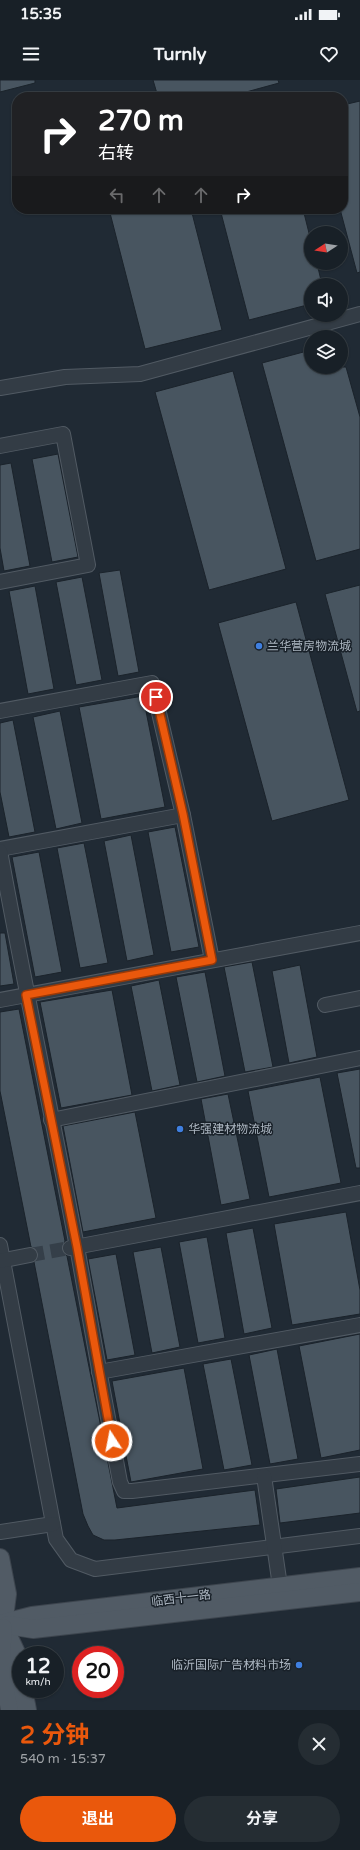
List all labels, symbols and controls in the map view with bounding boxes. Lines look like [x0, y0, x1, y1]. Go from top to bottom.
text: 15:35 [20, 5, 62, 23]
icon: menu [20, 43, 42, 65]
text: Turnly [154, 43, 206, 65]
icon: heart [318, 43, 340, 65]
text: 270 m [98, 104, 184, 138]
icon: right [32, 108, 84, 160]
text: 右转 [98, 142, 134, 164]
icon: left [106, 184, 128, 206]
icon: ahead [148, 184, 170, 206]
icon: ahead [190, 184, 212, 206]
icon: right [232, 184, 254, 206]
north arrow [304, 226, 348, 270]
map controls [304, 226, 348, 374]
button: sound [304, 278, 348, 322]
button: layers [304, 330, 348, 374]
place label: 兰华营房物流城 [267, 639, 351, 653]
marker: 兰华营房物流城 [254, 641, 264, 651]
pin [139, 680, 173, 714]
icon: arrive [145, 686, 167, 708]
place label: 华强建材物流城 [188, 1122, 272, 1136]
marker: 华强建材物流城 [175, 1124, 185, 1134]
position arrow [91, 1420, 133, 1462]
street label: 临西十一路 [150, 1587, 212, 1609]
speed limit sign: 20 [72, 1646, 124, 1698]
text: 12 [25, 1655, 51, 1679]
place label: 临沂国际广告材料市场 [171, 1658, 291, 1672]
marker: 临沂国际广告材料市场 [294, 1660, 304, 1670]
text: km/h [25, 1676, 51, 1688]
text: 2 分钟 [20, 1721, 89, 1750]
button: close [298, 1723, 340, 1765]
text: 540 m · 15:37 [20, 1751, 106, 1767]
button: 退出 [20, 1796, 176, 1842]
button: 分享 [184, 1796, 340, 1842]

